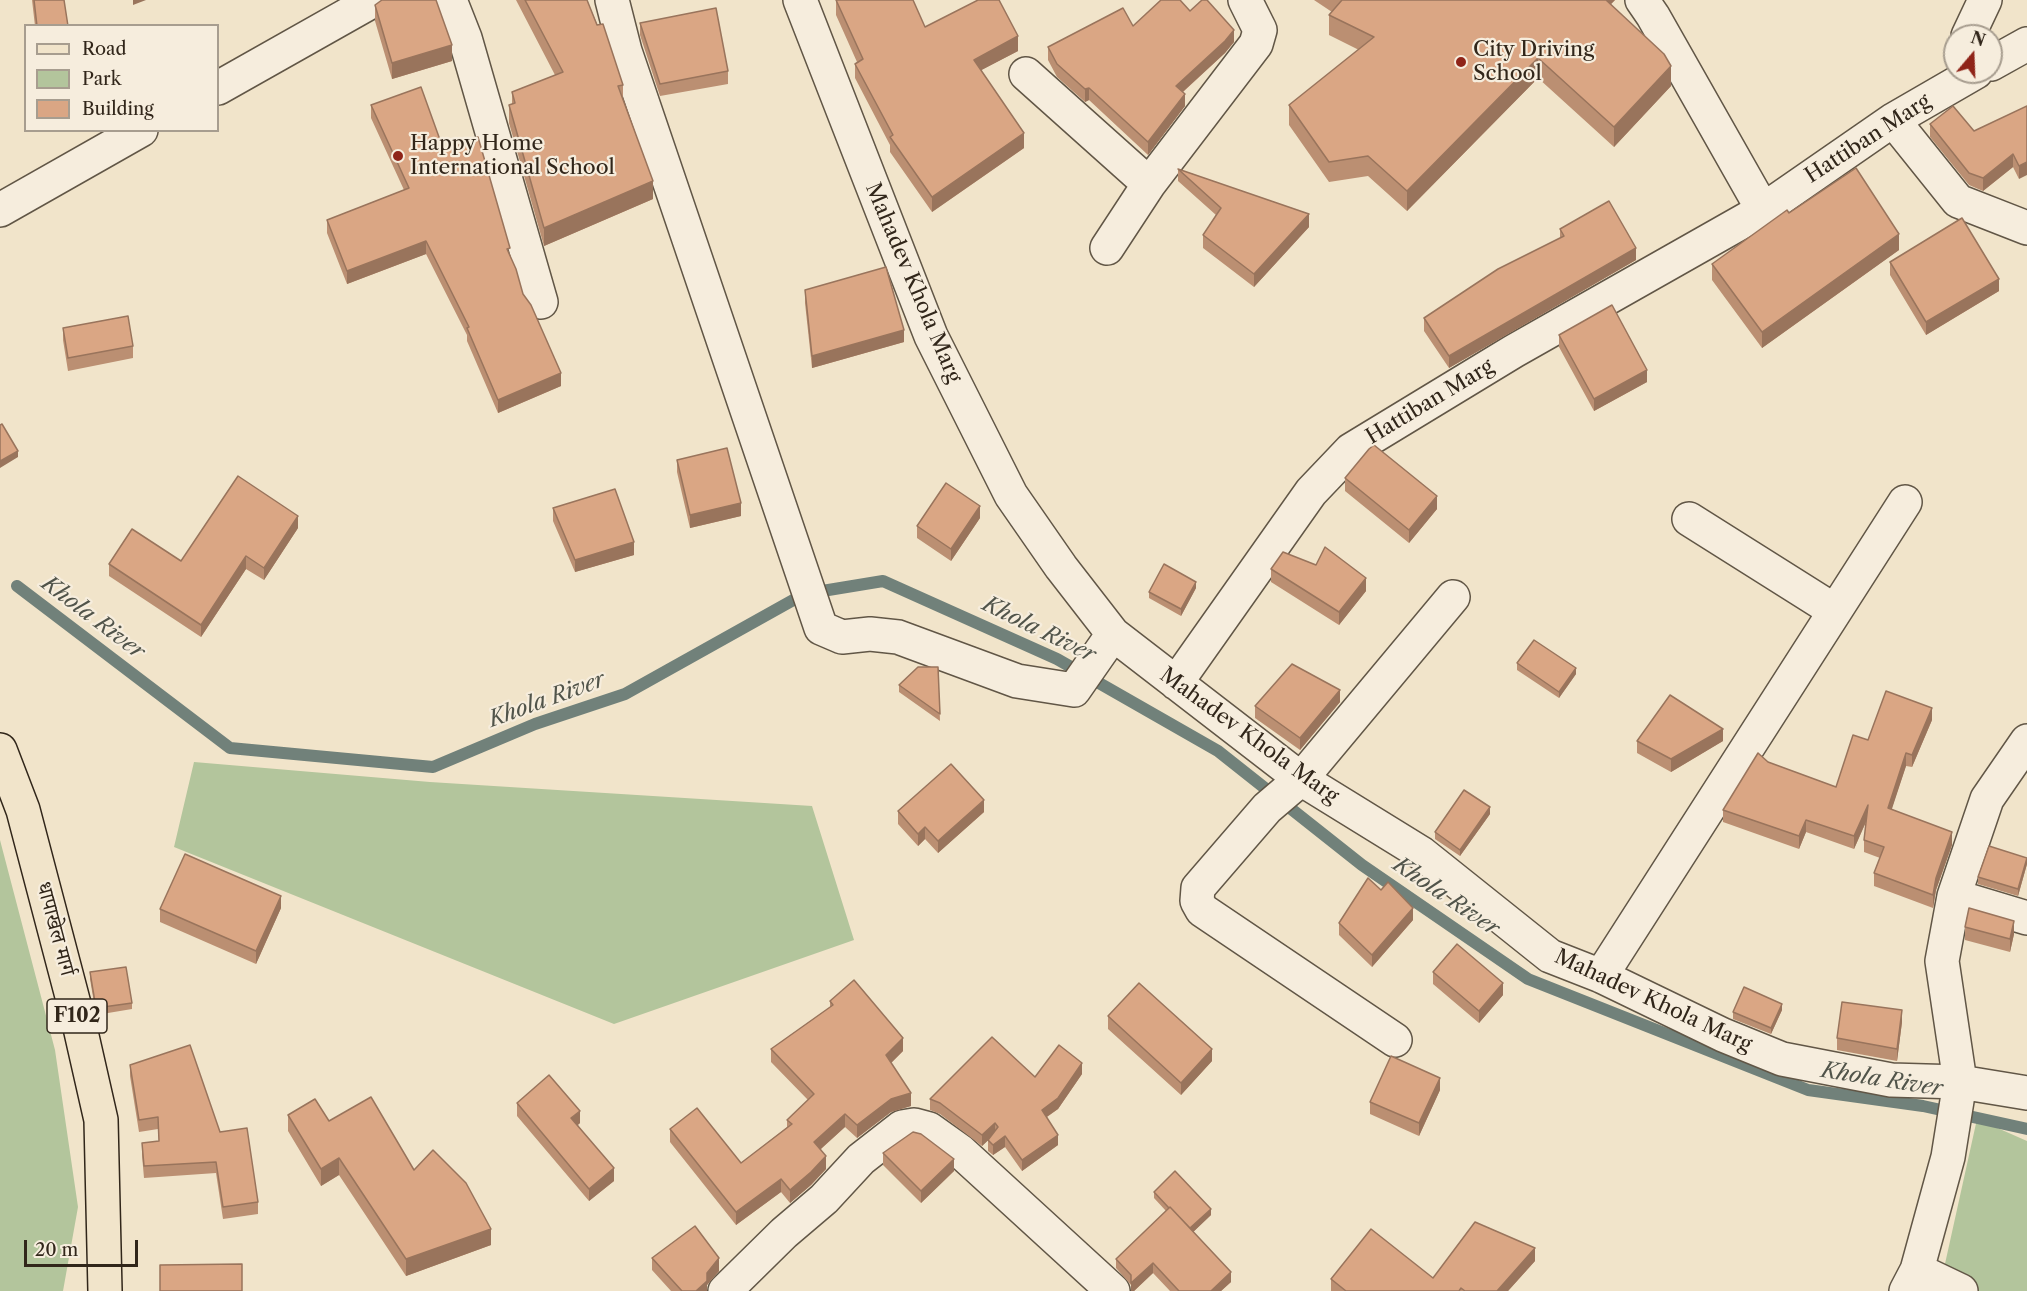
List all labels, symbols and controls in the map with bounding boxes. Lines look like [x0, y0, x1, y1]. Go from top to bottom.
legend [24, 24, 219, 132]
north arrow [1943, 24, 2003, 84]
text: N [1968, 27, 1988, 51]
place label: City Driving School [1473, 37, 1594, 87]
text: Road [82, 38, 127, 60]
marker: City Driving School [1454, 55, 1468, 69]
text: Park [82, 68, 121, 90]
street label: Hattiban Marg [1801, 89, 1935, 189]
text: Building [82, 98, 154, 120]
place label: Happy Home International School [410, 131, 615, 181]
marker: Happy Home International School [391, 149, 405, 163]
street label: Mahadev Khola Marg [859, 179, 967, 387]
street label: Hattiban Marg [1362, 354, 1498, 450]
water label: Khola River [36, 571, 150, 665]
water label: Khola River [978, 591, 1100, 669]
street label: Mahadev Khola Marg [1155, 663, 1343, 809]
water label: Khola River [485, 667, 609, 733]
water label: Khola River [1388, 852, 1504, 942]
street label: धापाखेल मार्ग [30, 879, 80, 979]
street label: Mahadev Khola Marg [1550, 944, 1756, 1058]
road number: F102 [47, 999, 107, 1033]
water label: Khola River [1819, 1057, 1945, 1103]
scale bar [27, 1228, 141, 1266]
text: 20 m [35, 1239, 78, 1261]

